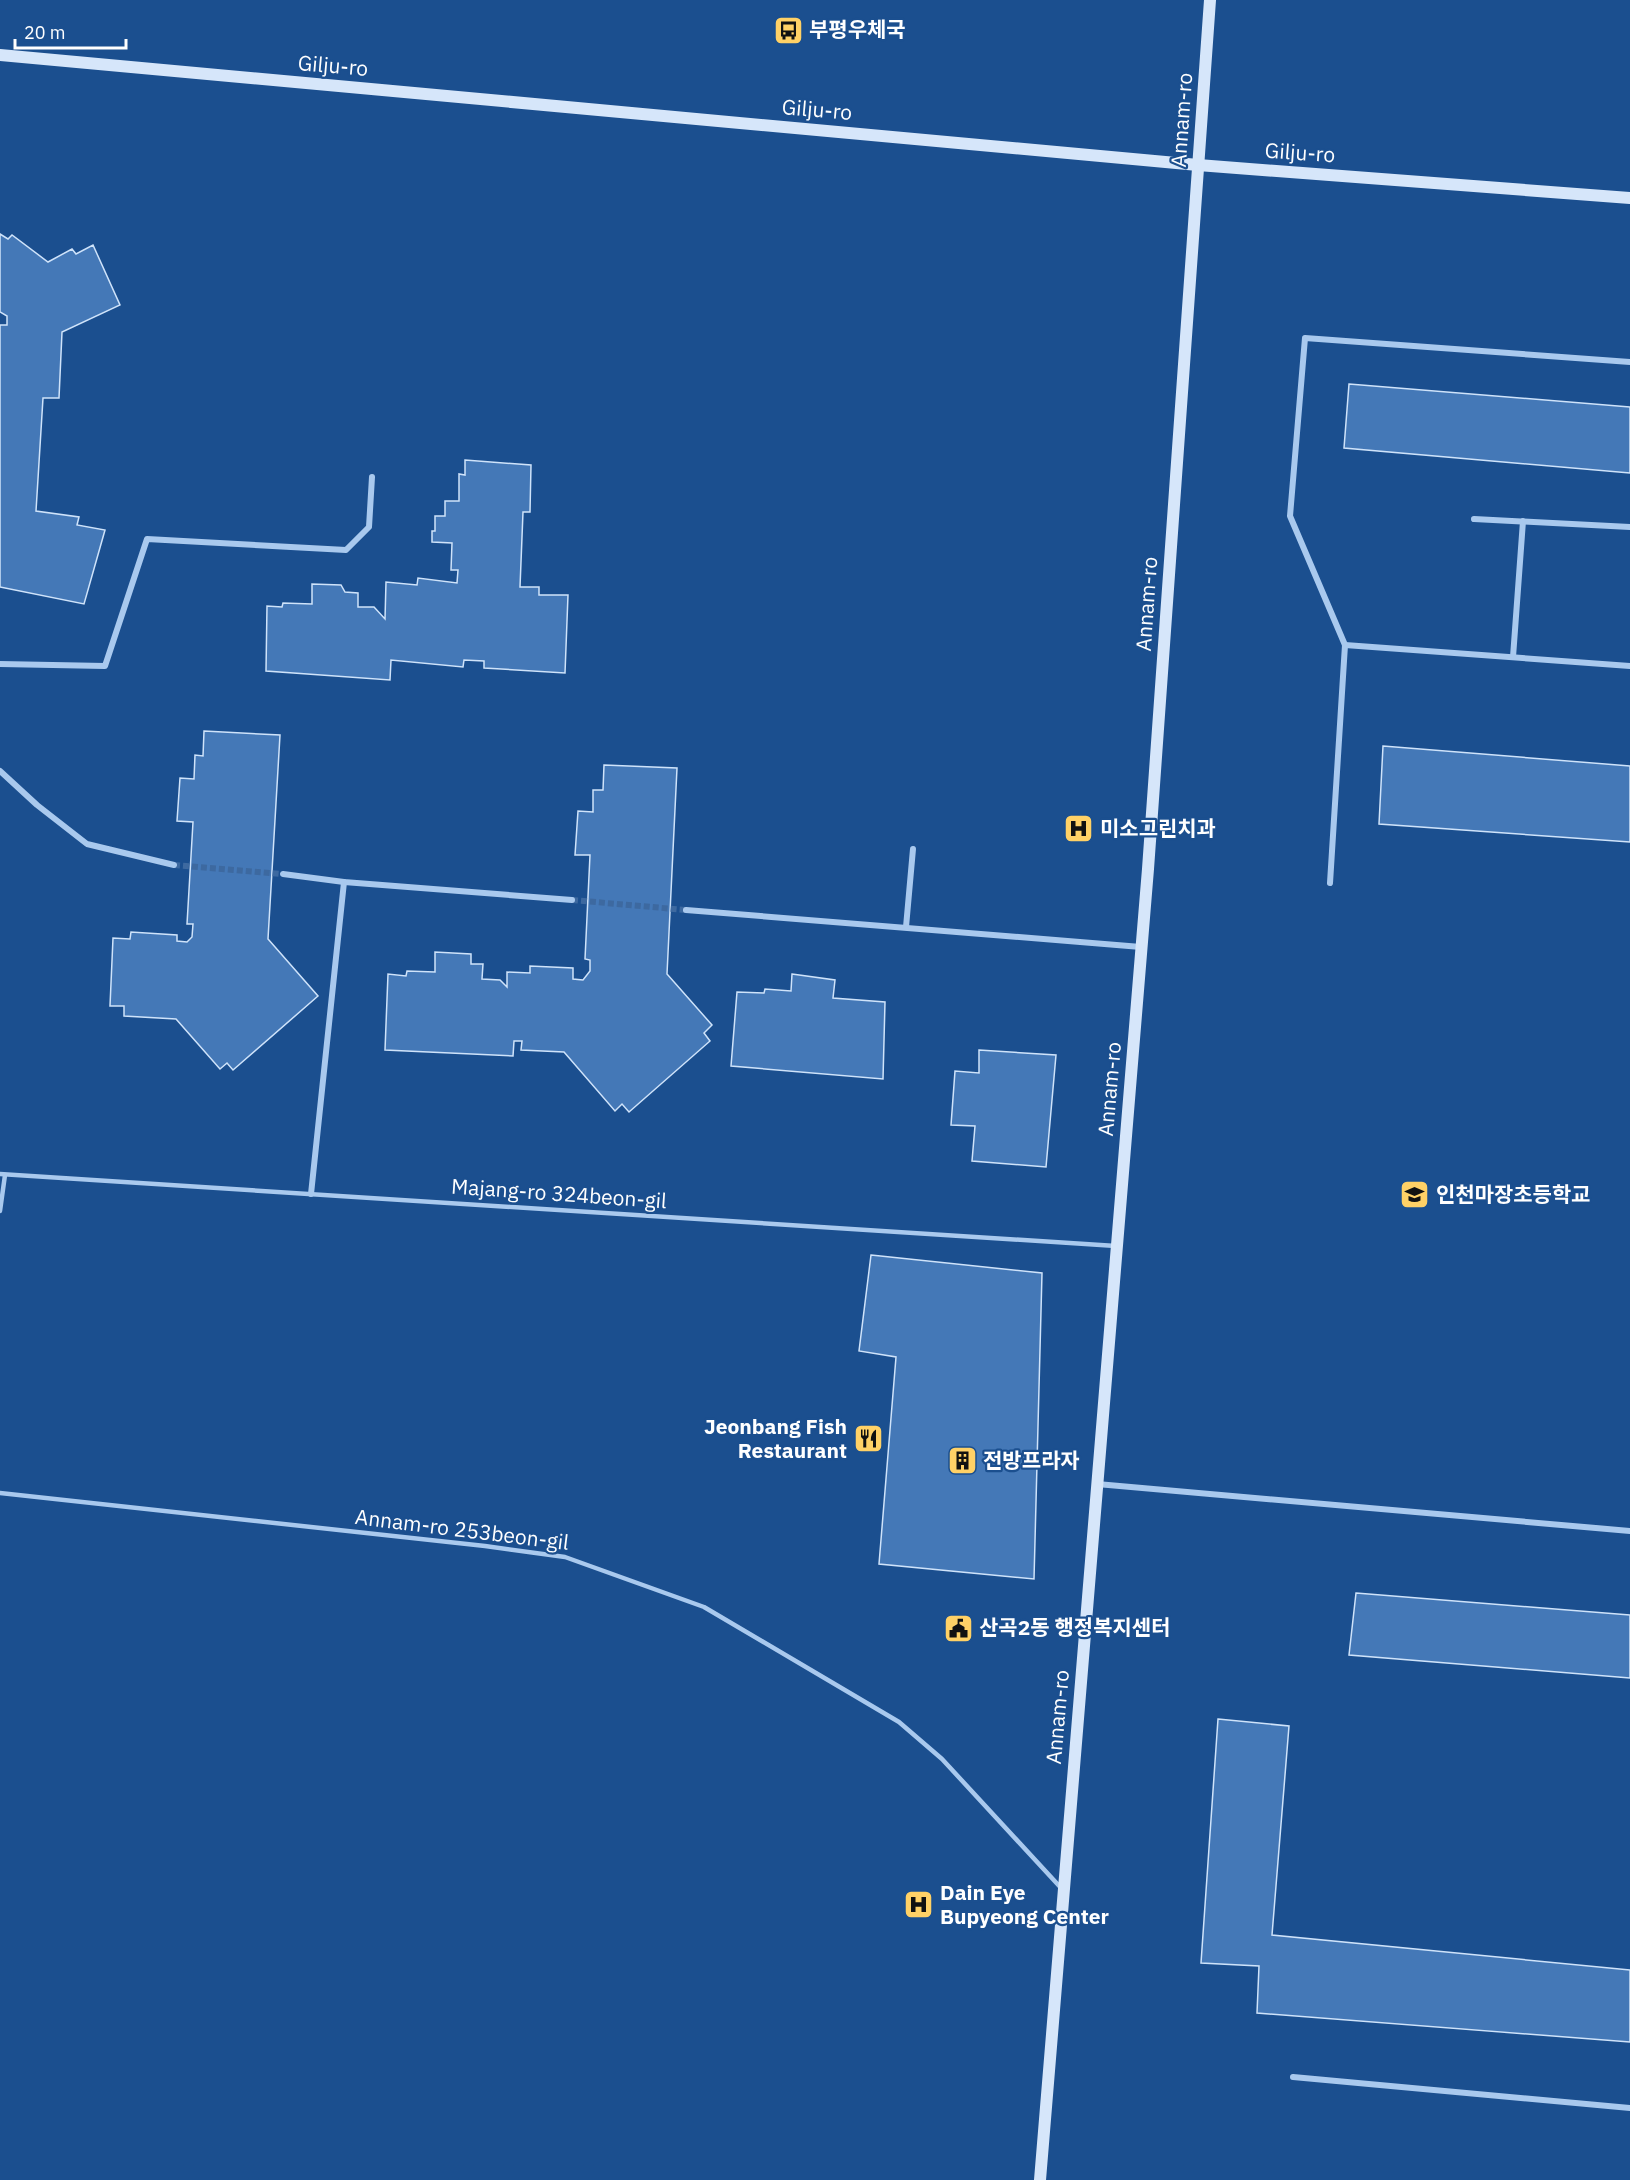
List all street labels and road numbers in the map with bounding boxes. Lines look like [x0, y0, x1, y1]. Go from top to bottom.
street label: Gilju-ro [297, 48, 369, 82]
street label: Annam-ro [1164, 72, 1198, 168]
street label: Gilju-ro [781, 92, 853, 126]
street label: Gilju-ro [1264, 136, 1336, 168]
street label: Annam-ro [1129, 556, 1163, 652]
street label: Annam-ro [1091, 1041, 1127, 1137]
street label: Majang-ro 324beon-gil [450, 1172, 668, 1215]
street label: Annam-ro 253beon-gil [354, 1502, 571, 1556]
street label: Annam-ro [1039, 1669, 1075, 1765]

